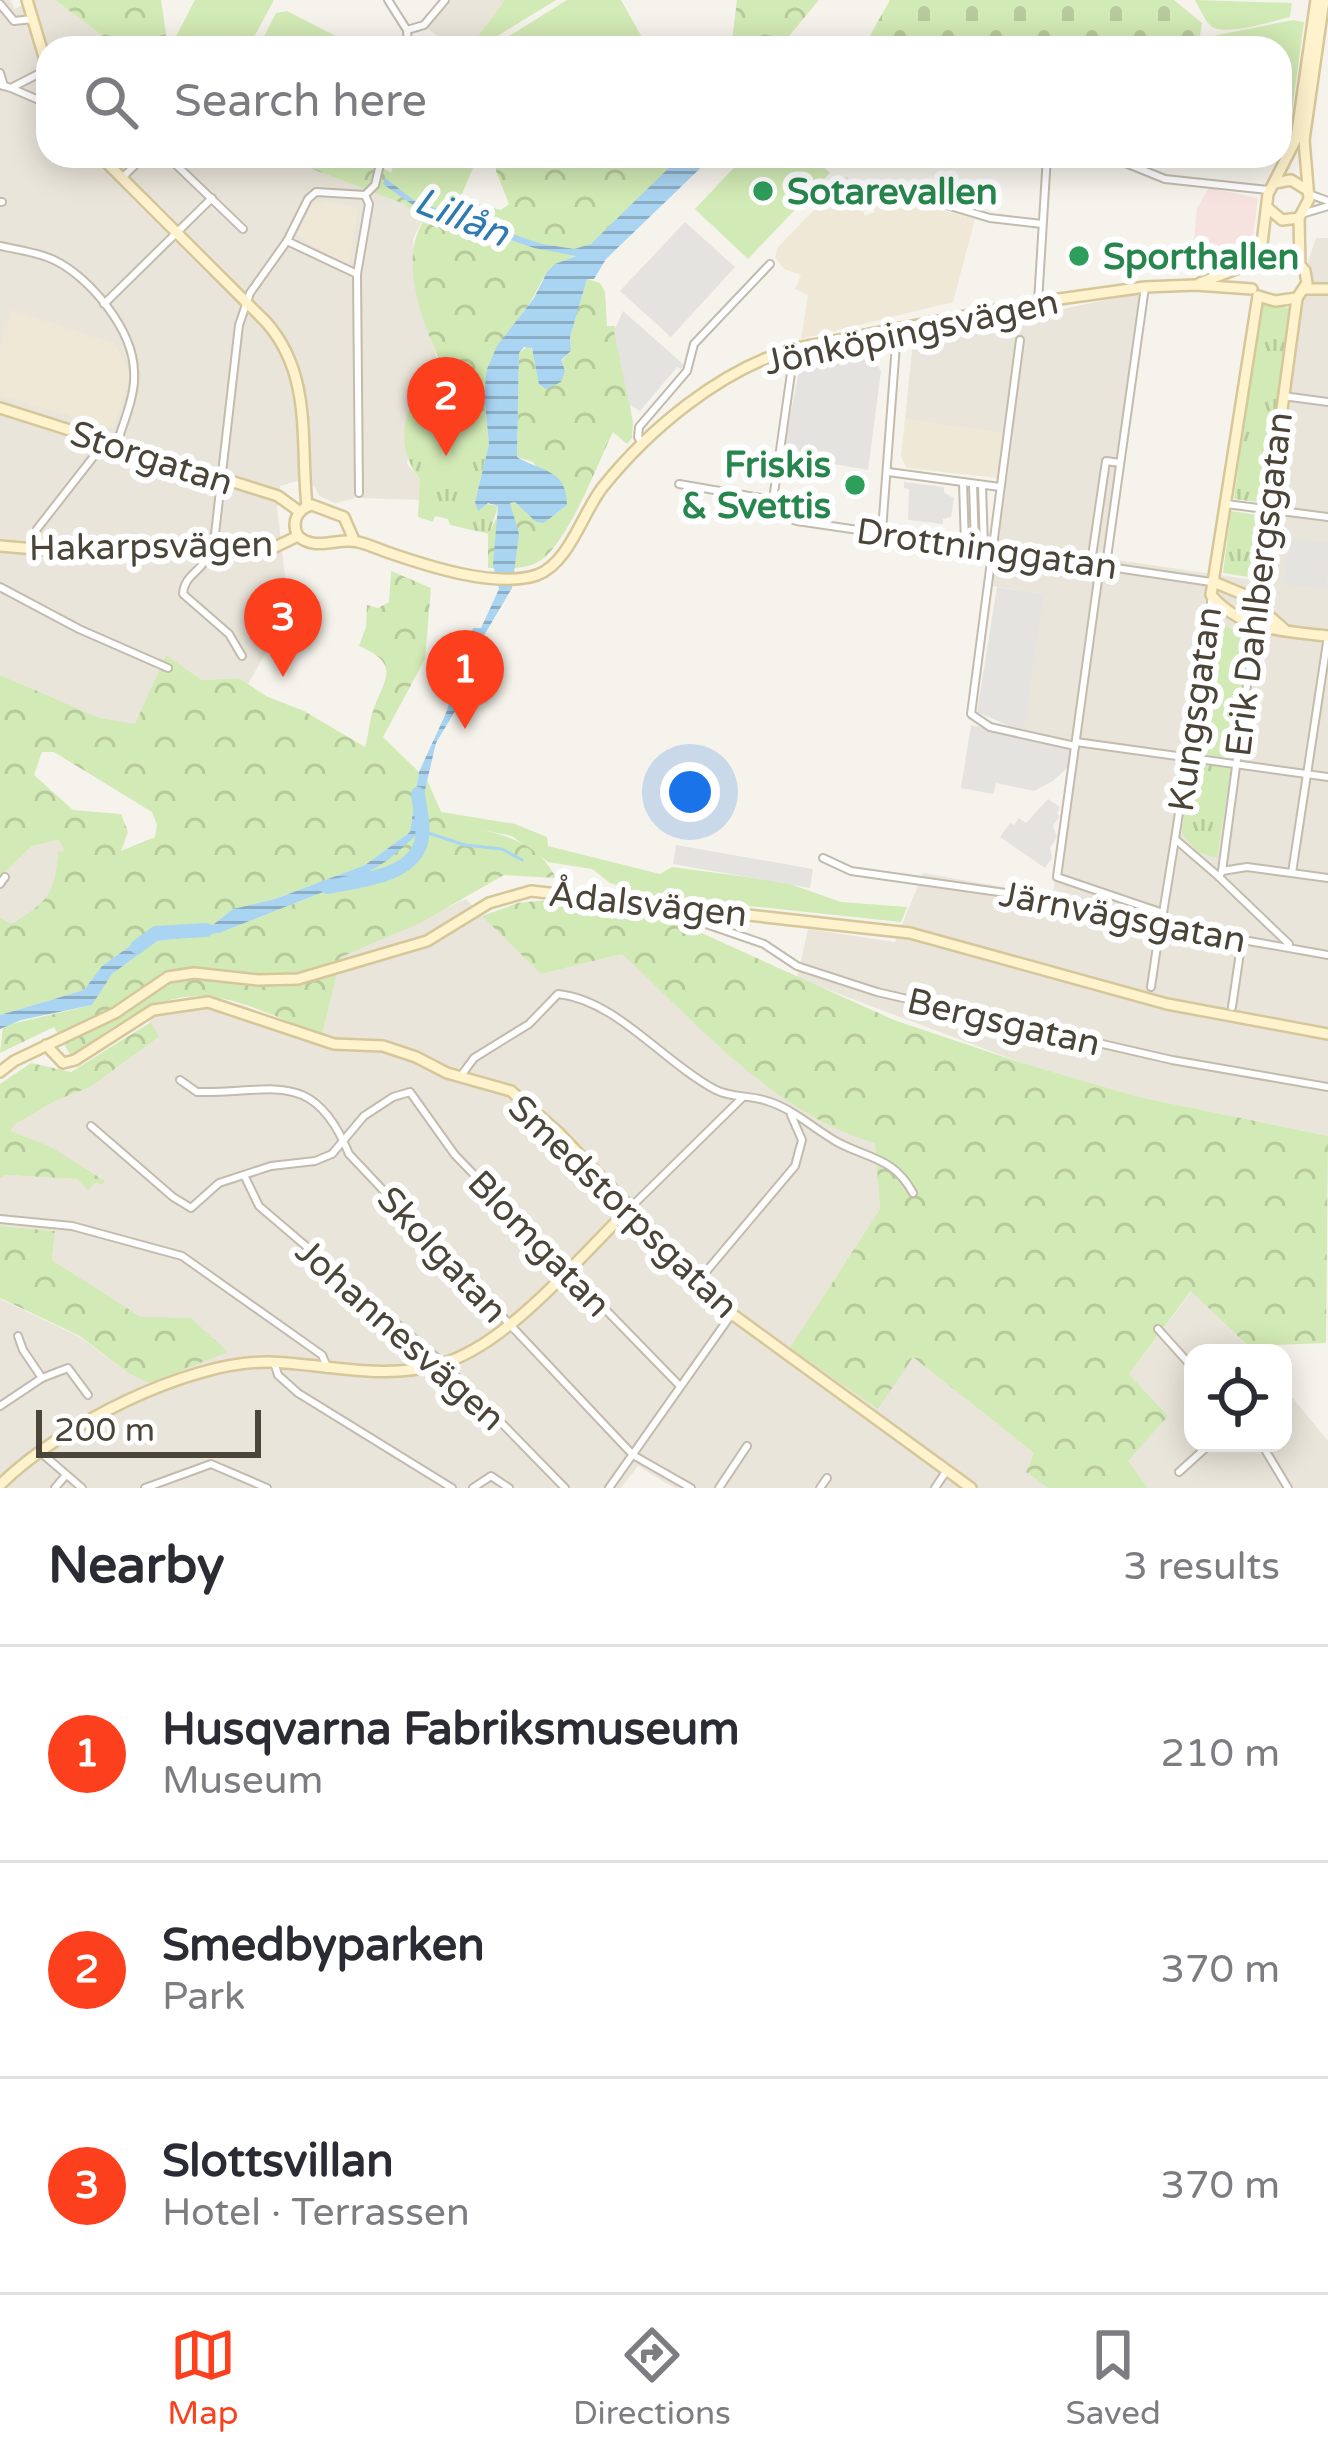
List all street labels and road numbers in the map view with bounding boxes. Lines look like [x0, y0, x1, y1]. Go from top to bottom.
street label: Jönköpingsvägen [760, 280, 1062, 385]
street label: Erik Dahlbergsgatan [1217, 409, 1302, 759]
street label: Storgatan [65, 412, 238, 505]
street label: Drottninggatan [853, 510, 1120, 589]
street label: Hakarpsvägen [28, 523, 274, 570]
street label: Kungsgatan [1160, 604, 1231, 814]
street label: Ådalsvägen [546, 872, 749, 936]
street label: Järnvägsgatan [996, 873, 1249, 962]
street label: Bergsgatan [903, 979, 1104, 1066]
street label: Smedstorpsgatan [499, 1086, 747, 1328]
street label: Blomgatan [458, 1162, 619, 1326]
street label: Skolgatan [368, 1178, 516, 1332]
street label: Johannesvägen [287, 1230, 513, 1440]

